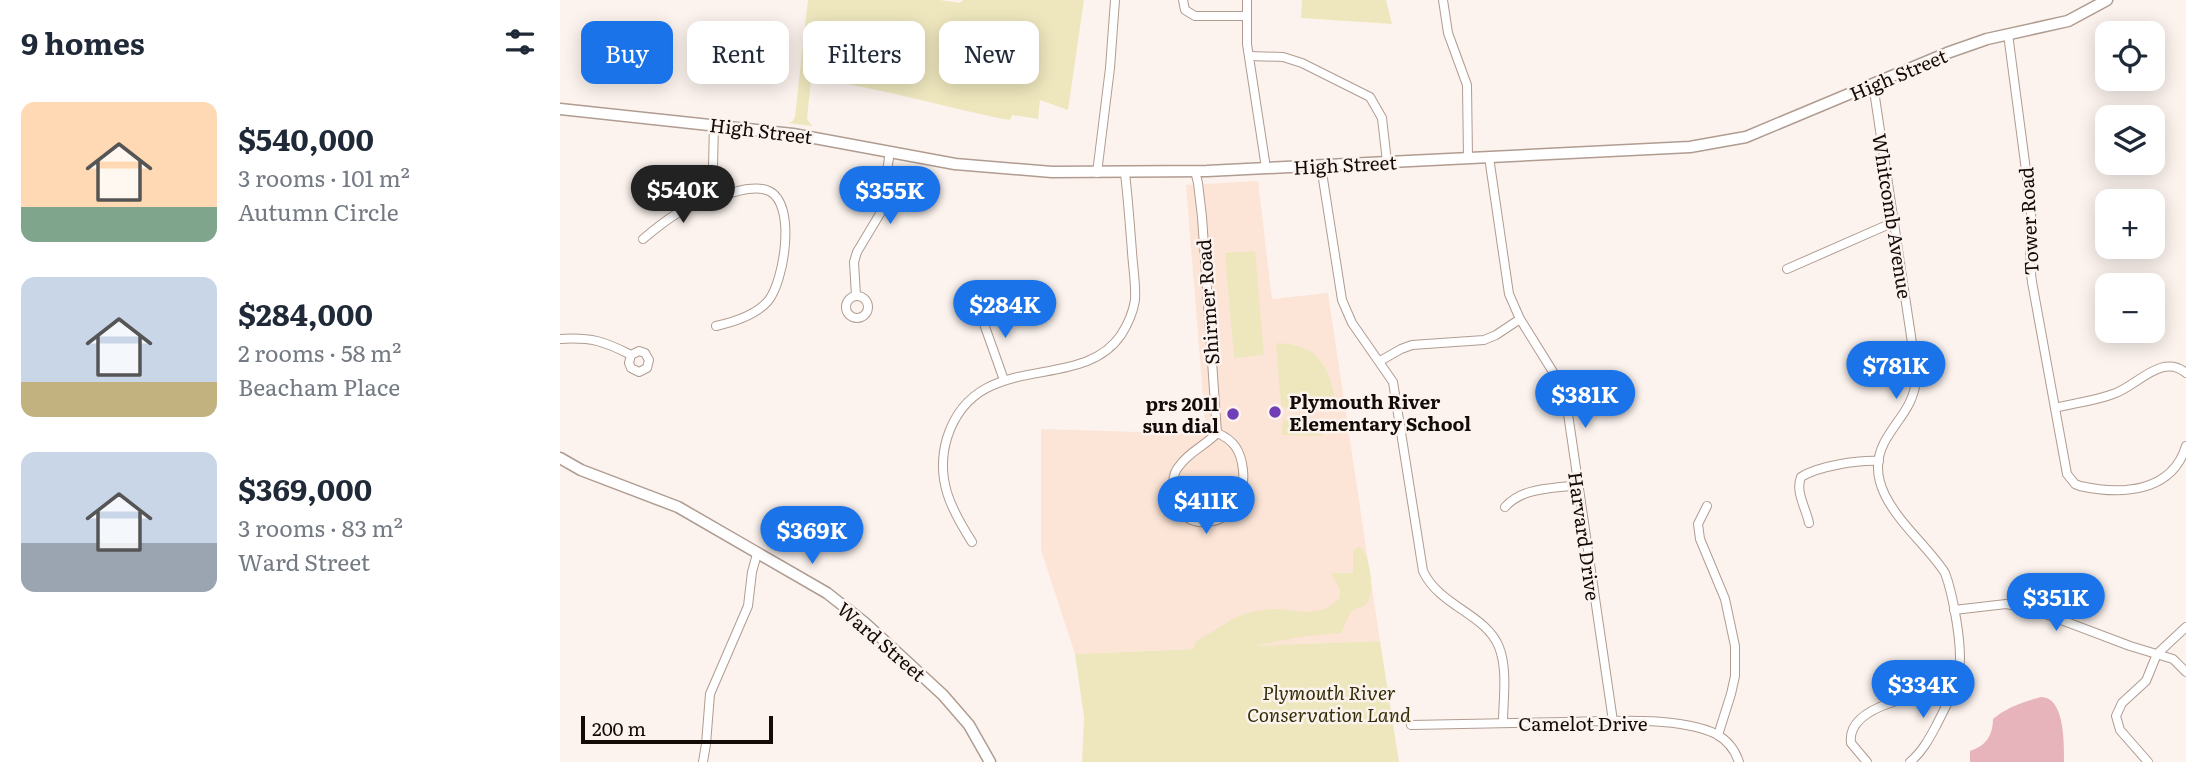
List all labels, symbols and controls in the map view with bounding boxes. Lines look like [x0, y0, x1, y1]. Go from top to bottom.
text: 9 homes [21, 20, 145, 64]
chip: Buy [581, 21, 673, 84]
chip: Rent [687, 21, 789, 84]
chip: Filters [803, 21, 925, 84]
chip: New [939, 21, 1039, 84]
map controls [2095, 21, 2165, 343]
button: locate [2095, 21, 2165, 91]
icon: filters [501, 23, 539, 61]
street label: High Street [1845, 41, 1951, 107]
button: layers [2095, 105, 2165, 175]
street label: High Street [708, 110, 814, 150]
text: $540,000 [238, 116, 374, 160]
icon: home [77, 130, 161, 214]
street label: Whitcomb Avenue [1866, 131, 1920, 301]
street label: High Street [1293, 147, 1398, 181]
text: 3 rooms · 101 m² [238, 160, 410, 194]
pin: $540K [634, 166, 732, 225]
pin: $355K [841, 166, 939, 226]
street label: Tower Road [2011, 166, 2045, 276]
text: $540K [647, 171, 719, 205]
text: $355K [855, 172, 925, 206]
button: + [2095, 189, 2165, 259]
text: Autumn Circle [238, 194, 399, 228]
street label: Shirmer Road [1189, 238, 1225, 366]
button: − [2095, 273, 2165, 343]
pin: $284K [956, 280, 1054, 340]
text: $284K [969, 286, 1041, 320]
text: $284,000 [238, 291, 373, 335]
icon: home [77, 305, 161, 389]
text: 2 rooms · 58 m² [238, 335, 401, 369]
pin: $781K [1847, 342, 1945, 401]
text: $781K [1862, 347, 1930, 381]
text: Beacham Place [238, 369, 400, 403]
pin: $381K [1536, 370, 1634, 430]
text: $381K [1551, 376, 1619, 410]
place label: Plymouth River Elementary School [1289, 387, 1471, 437]
place label: prs 2011 sun dial [1143, 389, 1219, 439]
marker: Plymouth River Elementary School [1267, 404, 1283, 420]
marker: prs 2011 sun dial [1225, 406, 1241, 422]
text: $369,000 [238, 466, 372, 510]
street label: Harvard Drive [1562, 470, 1608, 603]
pin: $411K [1157, 476, 1255, 536]
icon: home [77, 480, 161, 564]
text: $411K [1174, 482, 1238, 516]
pin: $369K [763, 506, 861, 566]
text: 3 rooms · 83 m² [238, 510, 403, 544]
text: $369K [776, 512, 848, 546]
text: Ward Street [238, 544, 370, 578]
pin: $351K [2007, 574, 2105, 633]
text: $351K [2023, 579, 2089, 613]
street label: Ward Street [832, 595, 933, 688]
pin: $334K [1874, 660, 1972, 720]
text: $334K [1888, 666, 1958, 700]
park label: Plymouth River Conservation Land [1247, 678, 1411, 728]
street label: Camelot Drive [1518, 709, 1648, 737]
scale bar [581, 713, 774, 745]
text: 200 m [592, 714, 646, 742]

